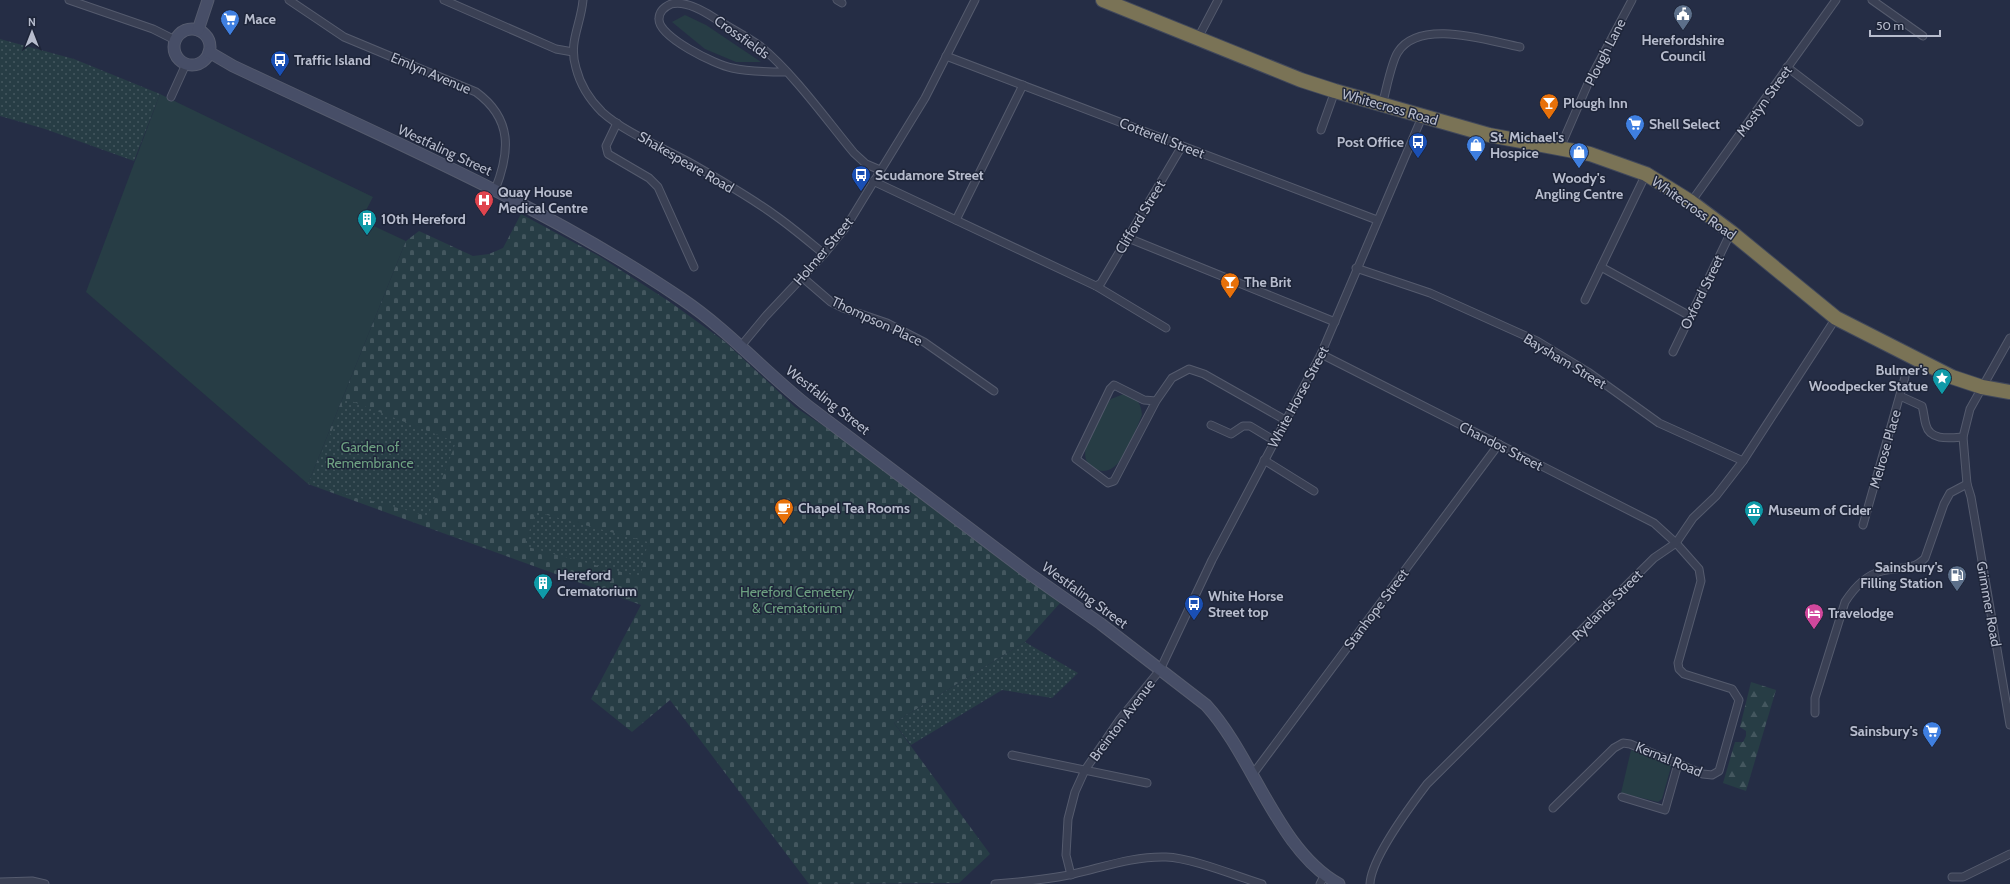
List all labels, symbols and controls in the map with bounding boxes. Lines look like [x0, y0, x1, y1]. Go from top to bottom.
public building icon: Herefordshire Council [1672, 3, 1694, 31]
supermarket icon: Mace [219, 8, 241, 36]
place label: Mace [244, 10, 276, 28]
street label: Crossfields [711, 11, 773, 63]
north arrow [12, 12, 52, 52]
scale bar [1870, 12, 1940, 38]
text: N [28, 15, 36, 29]
street label: Plough Lane [1580, 16, 1630, 88]
text: 50 m [1876, 18, 1904, 33]
place label: Herefordshire Council [1642, 31, 1724, 65]
street label: Emlyn Avenue [388, 48, 474, 98]
bus stop icon: Traffic Island [269, 49, 291, 77]
place label: Traffic Island [294, 51, 371, 69]
street label: Mostyn Street [1732, 62, 1796, 140]
street label: Whitecross Road [1340, 85, 1440, 129]
bar icon: Plough Inn [1538, 92, 1560, 120]
place label: Plough Inn [1563, 94, 1628, 112]
supermarket icon: Shell Select [1624, 113, 1646, 141]
street label: Cotterell Street [1117, 114, 1207, 163]
place label: Shell Select [1649, 115, 1720, 133]
street label: Westfaling Street [395, 120, 495, 180]
street label: Shakespeare Road [635, 127, 737, 197]
place label: St. Michael's Hospice [1490, 128, 1564, 162]
bus stop icon: Post Office [1407, 131, 1429, 159]
place label: Post Office [1337, 133, 1404, 151]
shop icon: St. Michael's Hospice [1465, 134, 1487, 162]
shop icon: Woody's Angling Centre [1568, 141, 1590, 169]
bus stop icon: Scudamore Street [850, 164, 872, 192]
place label: Scudamore Street [875, 166, 984, 184]
place label: Woody's Angling Centre [1535, 169, 1623, 203]
street label: Whitecross Road [1648, 172, 1740, 244]
street label: Clifford Street [1111, 177, 1169, 257]
place label: Quay House Medical Centre [498, 183, 588, 217]
hospital icon: Quay House Medical Centre [473, 189, 495, 217]
building icon: 10th Hereford [356, 208, 378, 236]
place label: 10th Hereford [381, 210, 466, 228]
street label: Holmer Street [789, 213, 857, 289]
street label: Oxford Street [1676, 252, 1728, 332]
bar icon: The Brit [1219, 271, 1241, 299]
place label: The Brit [1244, 273, 1291, 291]
street label: Thompson Place [829, 292, 925, 350]
street label: Baysham Street [1520, 329, 1610, 393]
street label: White Horse Street [1264, 343, 1333, 451]
place label: Bulmer's Woodpecker Statue [1809, 361, 1928, 395]
street label: Westfaling Street [782, 362, 874, 439]
place icon: Bulmer's Woodpecker Statue [1931, 367, 1953, 395]
street label: Melrose Place [1865, 408, 1905, 490]
street label: Chandos Street [1456, 417, 1546, 475]
park label: Garden of Remembrance [326, 438, 414, 472]
cafe icon: Chapel Tea Rooms [773, 497, 795, 525]
place label: Chapel Tea Rooms [798, 499, 910, 517]
museum icon: Museum of Cider [1743, 499, 1765, 527]
place label: Museum of Cider [1768, 501, 1872, 519]
street label: Westfaling Street [1039, 558, 1132, 632]
place label: Sainsbury's Filling Station [1860, 558, 1943, 592]
street label: Grimmer Road [1973, 560, 2005, 648]
fuel station icon: Sainsbury's Filling Station [1946, 564, 1968, 592]
street label: Stanhope Street [1340, 565, 1412, 653]
place label: Hereford Crematorium [557, 566, 637, 600]
street label: Ryelands Street [1568, 566, 1646, 644]
building icon: Hereford Crematorium [532, 572, 554, 600]
park label: Hereford Cemetery & Crematorium [740, 583, 854, 617]
place label: White Horse Street top [1208, 587, 1284, 621]
bus stop icon: White Horse Street top [1183, 593, 1205, 621]
hotel icon: Travelodge [1803, 602, 1825, 630]
place label: Travelodge [1828, 604, 1894, 622]
street label: Breinton Avenue [1085, 675, 1159, 765]
supermarket icon: Sainsbury's [1921, 720, 1943, 748]
place label: Sainsbury's [1850, 722, 1918, 740]
street label: Kernal Road [1633, 737, 1705, 781]

